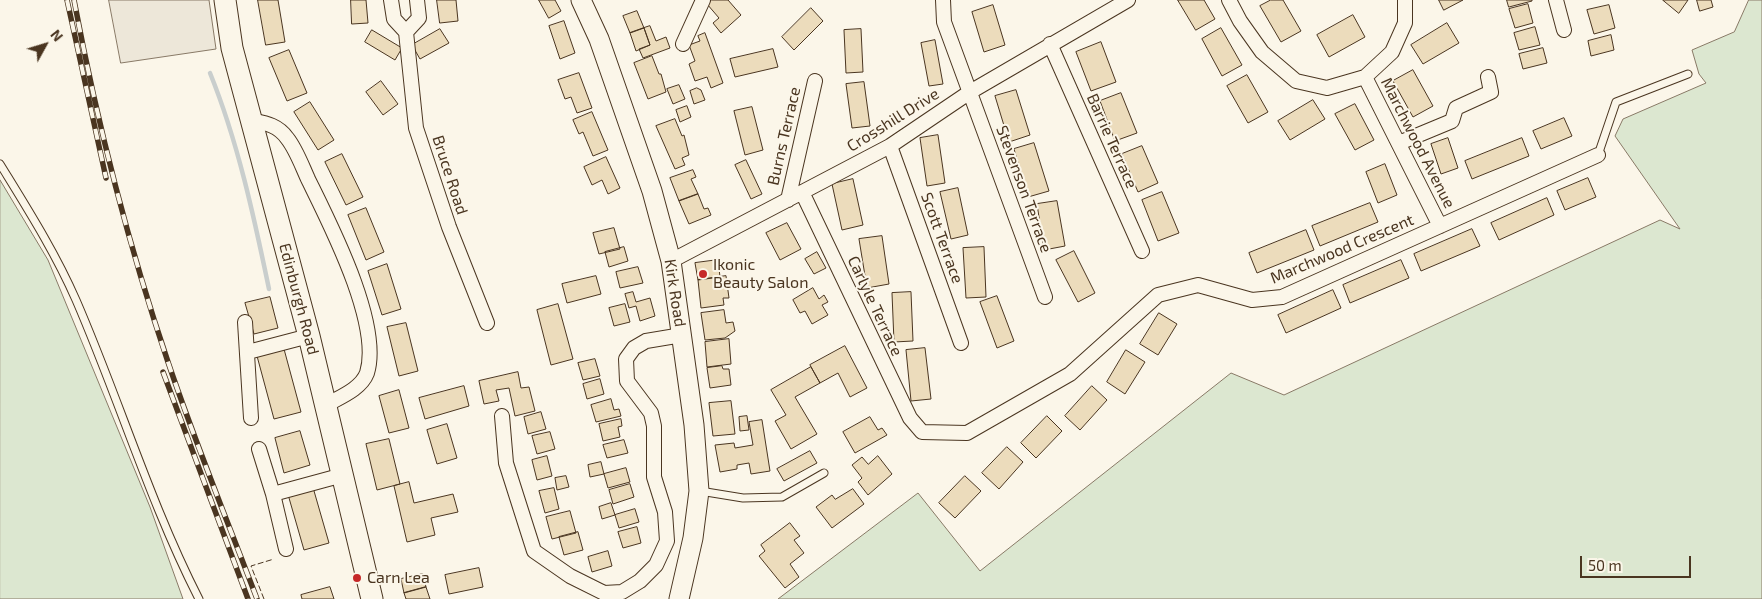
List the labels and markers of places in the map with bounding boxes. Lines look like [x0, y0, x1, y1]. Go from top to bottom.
place label: Ikonic Beauty Salon [713, 255, 808, 293]
marker: Ikonic Beauty Salon [697, 268, 709, 280]
place label: Carn Lea [367, 568, 430, 588]
marker: Carn Lea [351, 572, 363, 584]

